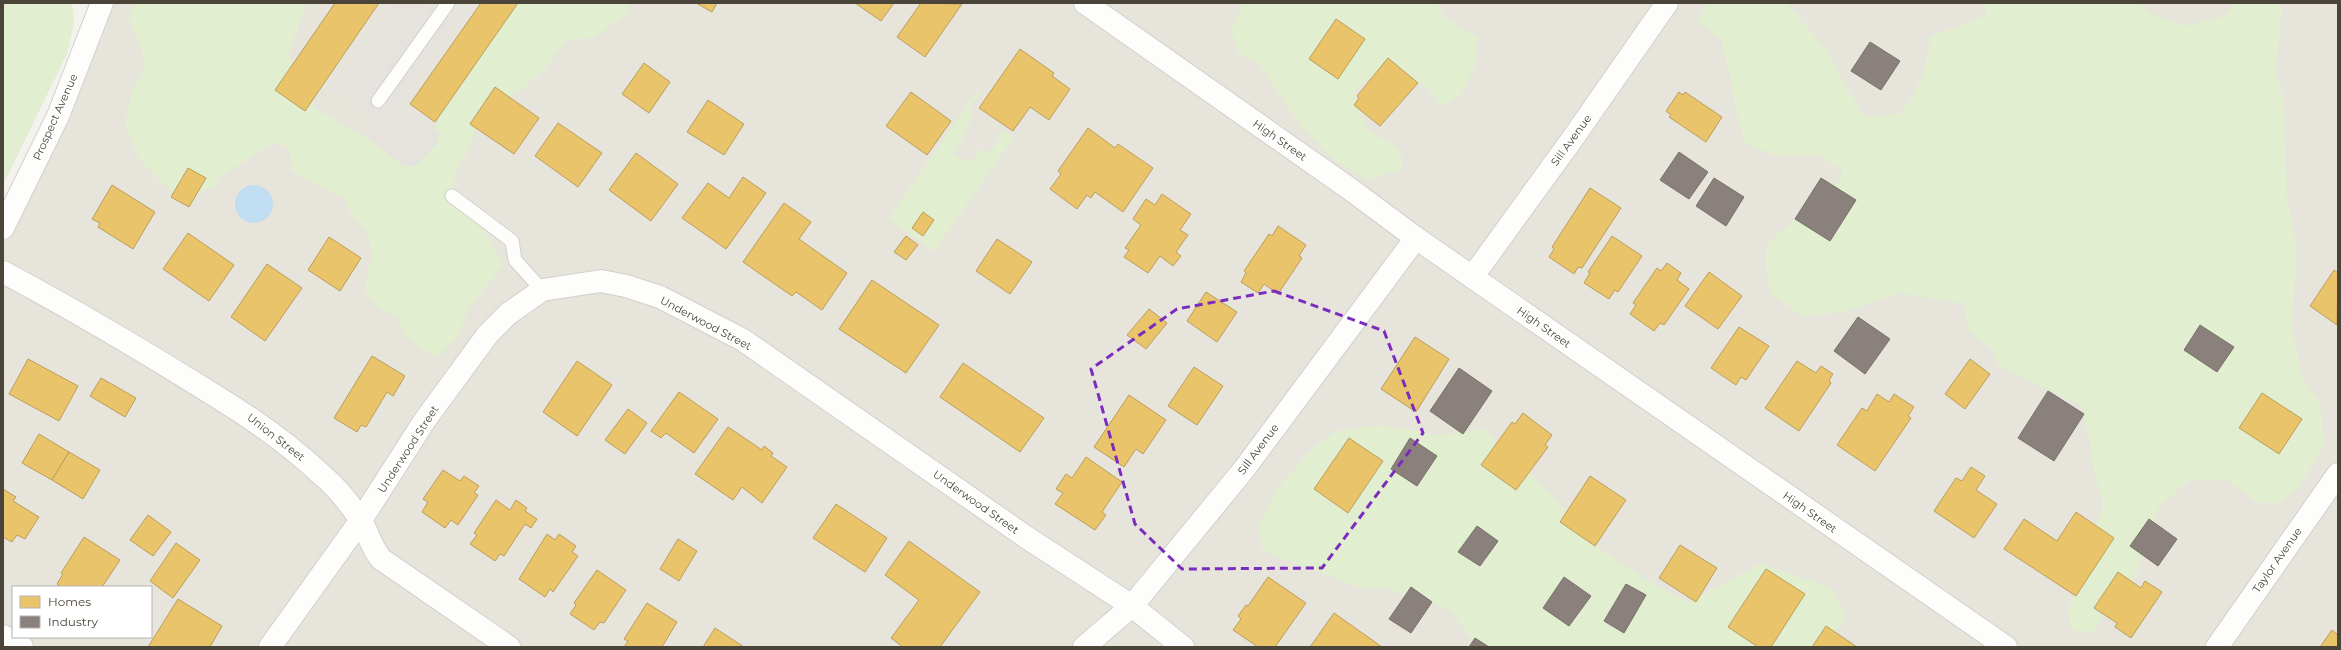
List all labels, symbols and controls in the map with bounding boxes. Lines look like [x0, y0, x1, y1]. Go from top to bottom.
street label: Prospect Avenue [30, 71, 81, 163]
street label: Sill Avenue [1548, 111, 1595, 168]
street label: High Street [1250, 116, 1310, 164]
street label: Underwood Street [658, 293, 755, 353]
street label: High Street [1514, 303, 1574, 351]
street label: Underwood Street [374, 402, 442, 495]
street label: Union Street [244, 410, 308, 464]
street label: Sill Avenue [1234, 421, 1282, 477]
street label: Underwood Street [930, 467, 1022, 537]
street label: High Street [1780, 488, 1840, 536]
street label: Taylor Avenue [2249, 524, 2305, 596]
legend [12, 586, 152, 638]
text: Homes [48, 594, 91, 609]
text: Industry [48, 614, 98, 629]

